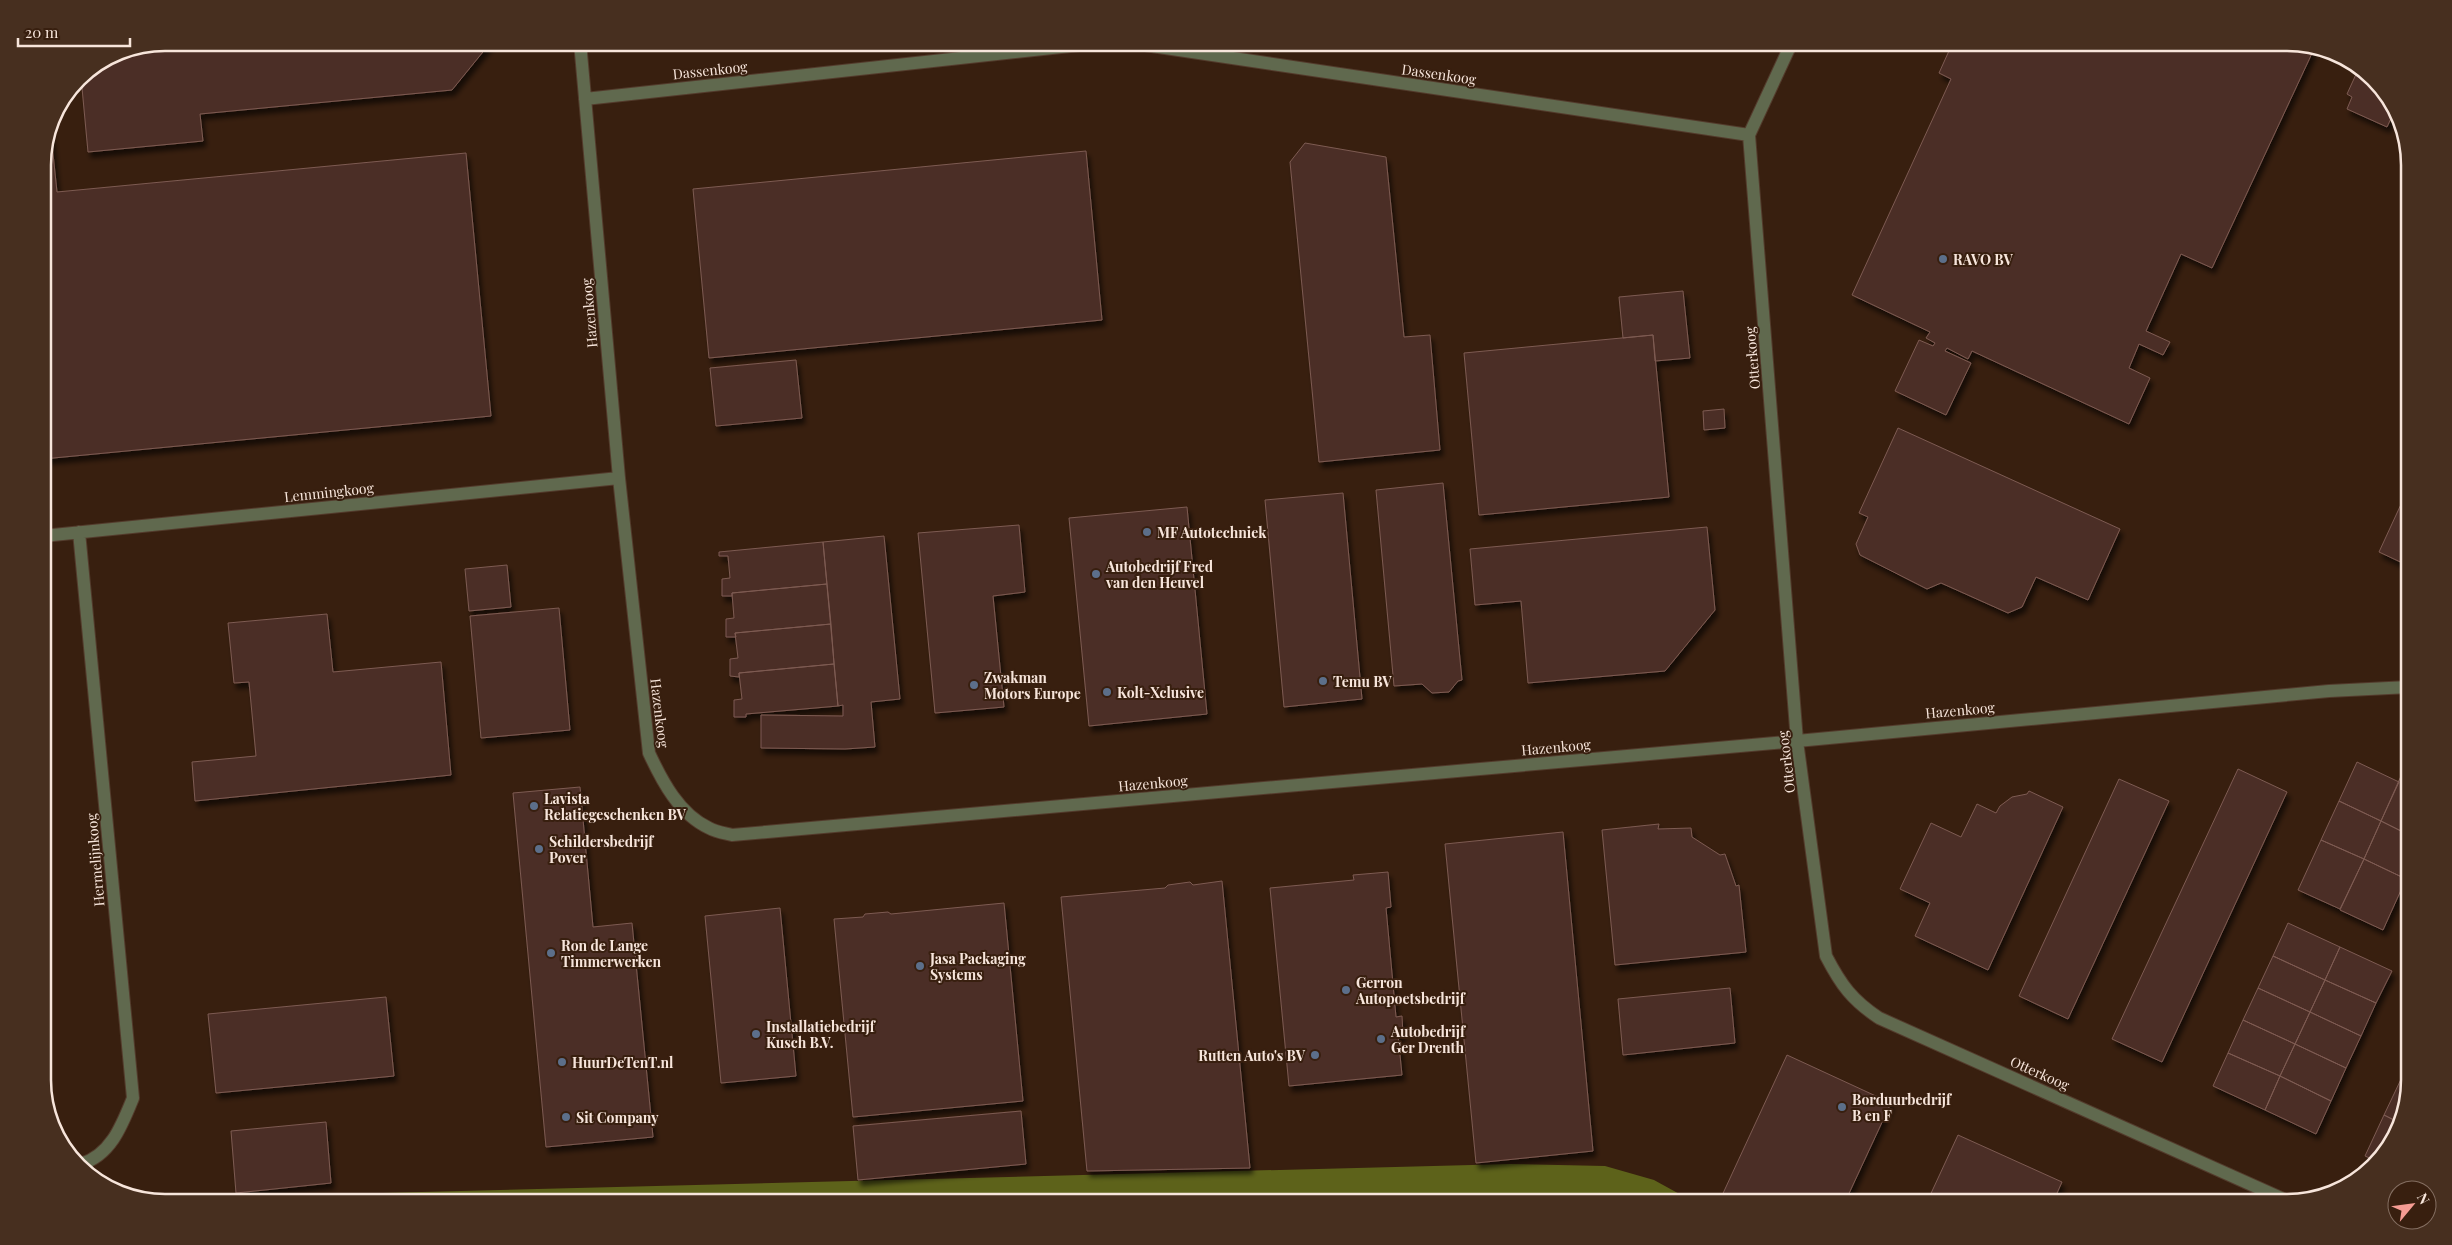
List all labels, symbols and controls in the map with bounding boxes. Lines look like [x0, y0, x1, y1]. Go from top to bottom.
scale bar [18, 15, 130, 47]
text: 20 m [25, 22, 59, 42]
street label: Dassenkoog [672, 57, 749, 83]
street label: Dassenkoog [1401, 59, 1478, 89]
place label: RAVO BV [1953, 250, 2013, 269]
marker: RAVO BV [1937, 253, 1949, 265]
street label: Hazenkoog [576, 277, 601, 349]
street label: Otterkoog [1740, 325, 1764, 390]
street label: Lemmingkoog [283, 478, 375, 506]
place label: MF Autotechniek [1157, 523, 1267, 542]
marker: MF Autotechniek [1141, 526, 1153, 538]
place label: Autobedrijf Fred van den Heuvel [1105, 557, 1214, 592]
marker: Autobedrijf Fred van den Heuvel [1090, 568, 1102, 580]
place label: Zwakman Motors Europe [984, 668, 1081, 703]
place label: Temu BV [1333, 672, 1392, 691]
marker: Temu BV [1317, 675, 1329, 687]
street label: Hazenkoog [646, 677, 674, 749]
marker: Zwakman Motors Europe [968, 679, 980, 691]
place label: Kolt-Xclusive [1117, 683, 1204, 702]
marker: Kolt-Xclusive [1101, 686, 1113, 698]
street label: Hazenkoog [1924, 697, 1996, 722]
street label: Otterkoog [1773, 729, 1799, 794]
street label: Hazenkoog [1520, 734, 1592, 759]
street label: Hazenkoog [1117, 770, 1189, 795]
place label: Lavista Relatiegeschenken BV [544, 789, 687, 824]
marker: Lavista Relatiegeschenken BV [528, 800, 540, 812]
street label: Hermelijnkoog [81, 812, 109, 907]
place label: Schildersbedrijf Pover [549, 832, 654, 867]
marker: Schildersbedrijf Pover [533, 843, 545, 855]
place label: Ron de Lange Timmerwerken [561, 936, 661, 971]
marker: Ron de Lange Timmerwerken [545, 947, 557, 959]
place label: Jasa Packaging Systems [929, 949, 1026, 984]
marker: Jasa Packaging Systems [914, 960, 926, 972]
place label: Gerron Autopoetsbedrijf [1355, 973, 1466, 1008]
marker: Gerron Autopoetsbedrijf [1340, 984, 1352, 996]
place label: Installatiebedrijf Kusch B.V. [766, 1017, 876, 1052]
place label: Autobedrijf Ger Drenth [1390, 1022, 1466, 1057]
marker: Installatiebedrijf Kusch B.V. [750, 1028, 762, 1040]
marker: Autobedrijf Ger Drenth [1375, 1033, 1387, 1045]
place label: Rutten Auto's BV [1198, 1046, 1306, 1065]
marker: Rutten Auto's BV [1309, 1049, 1321, 1061]
street label: Otterkoog [2007, 1052, 2073, 1095]
place label: HuurDeTenT.nl [572, 1053, 674, 1072]
marker: HuurDeTenT.nl [556, 1056, 568, 1068]
place label: Borduurbedrijf B en F [1852, 1090, 1952, 1125]
marker: Borduurbedrijf B en F [1836, 1101, 1848, 1113]
place label: Sit Company [576, 1108, 659, 1127]
marker: Sit Company [560, 1111, 572, 1123]
north arrow [2387, 1180, 2437, 1230]
text: N [2413, 1189, 2435, 1207]

